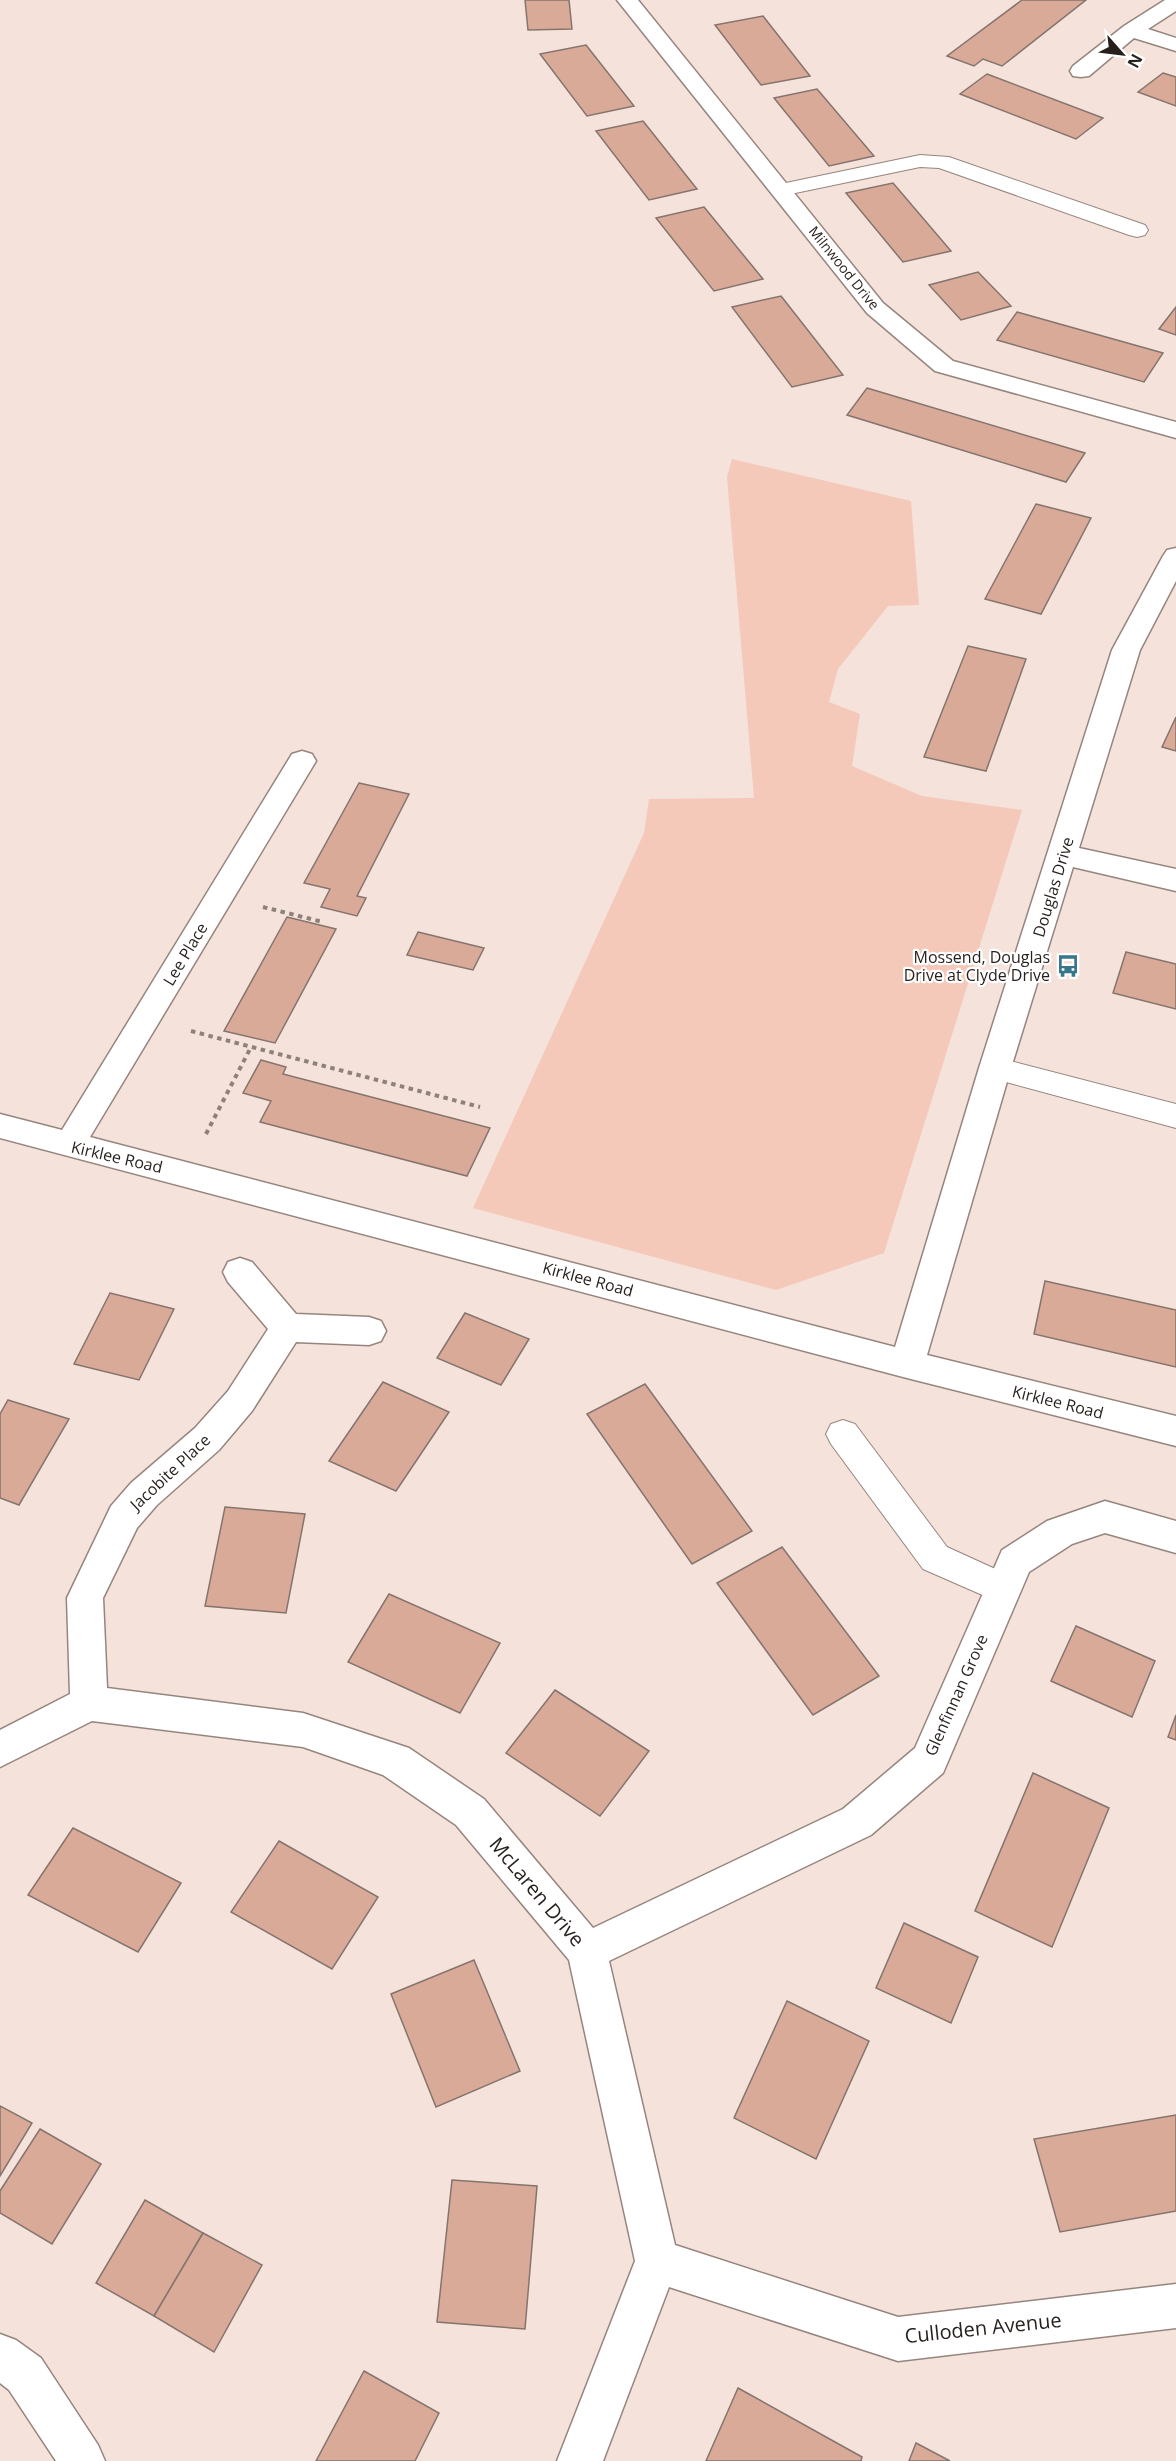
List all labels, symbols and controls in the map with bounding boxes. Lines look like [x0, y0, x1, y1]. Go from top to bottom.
north arrow [1092, 24, 1152, 84]
text: N [1122, 50, 1148, 72]
street label: Milnwood Drive [805, 222, 884, 314]
street label: Douglas Drive [1027, 834, 1079, 940]
street label: Lee Place [158, 918, 212, 990]
place label: Mossend, Douglas Drive at Clyde Drive [904, 946, 1050, 986]
bus stop icon: Mossend, Douglas Drive at Clyde Drive [1055, 953, 1081, 979]
street label: Kirklee Road [69, 1136, 165, 1178]
street label: Kirklee Road [540, 1256, 636, 1302]
street label: Kirklee Road [1010, 1380, 1106, 1424]
street label: Jacobite Place [124, 1429, 215, 1516]
street label: Glenfinnan Grove [919, 1631, 993, 1759]
street label: McLaren Drive [484, 1831, 591, 1952]
street label: Culloden Avenue [903, 2306, 1063, 2349]

